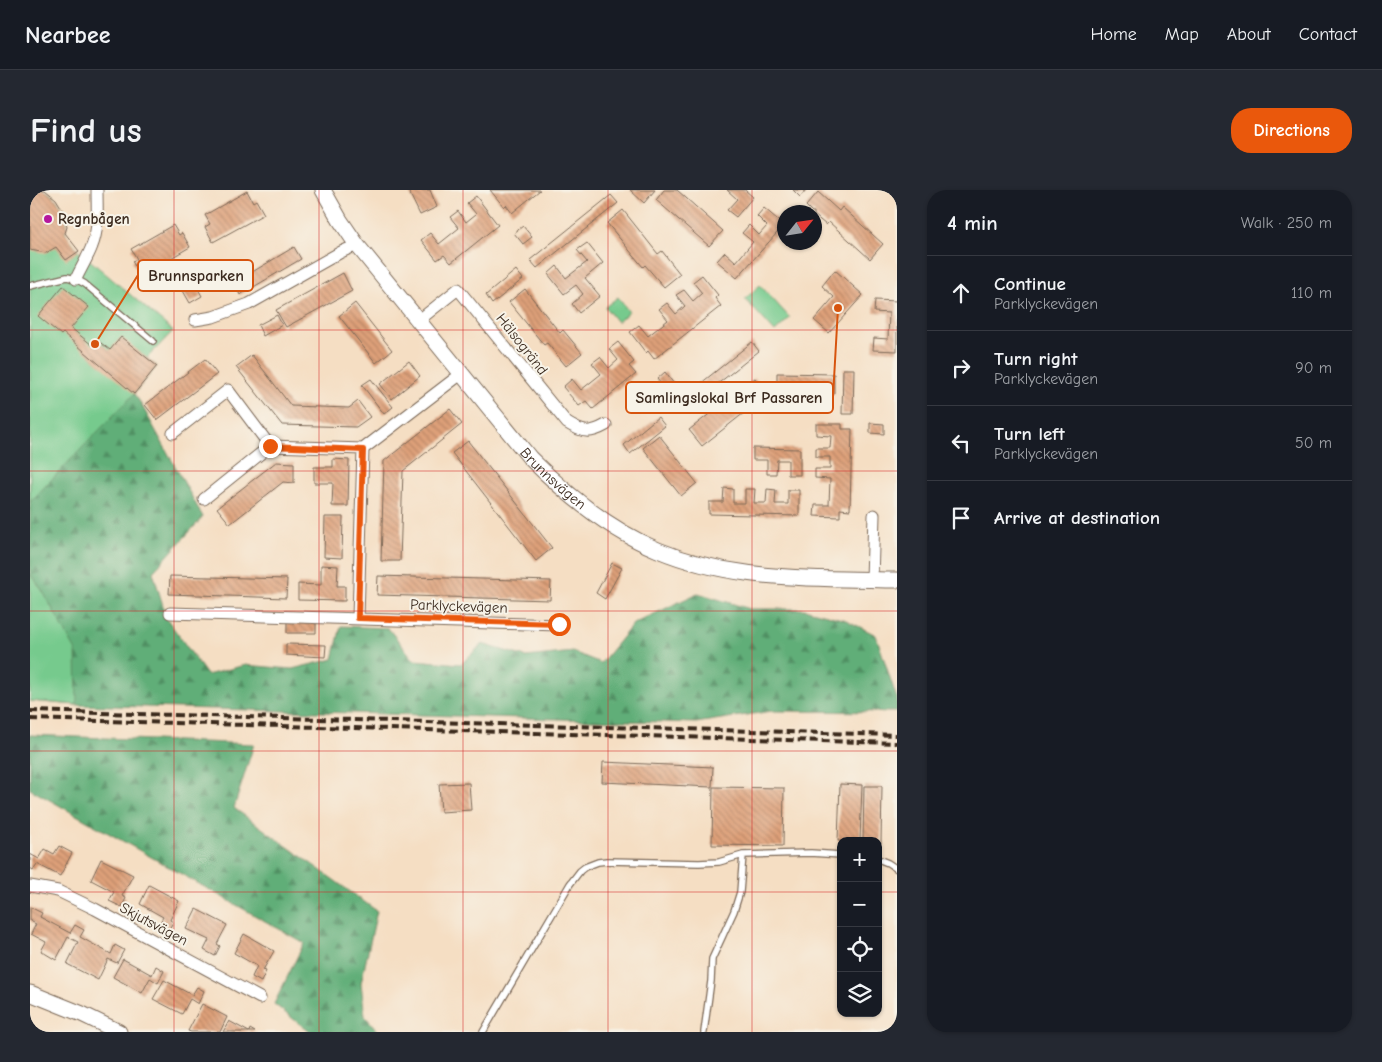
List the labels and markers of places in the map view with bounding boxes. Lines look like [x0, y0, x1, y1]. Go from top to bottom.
place label: Regnbågen [58, 210, 130, 228]
marker: Regnbågen [42, 213, 54, 225]
callout: Brunnsparken [138, 260, 253, 291]
callout: Samlingslokal Brf Passaren [626, 382, 833, 413]

